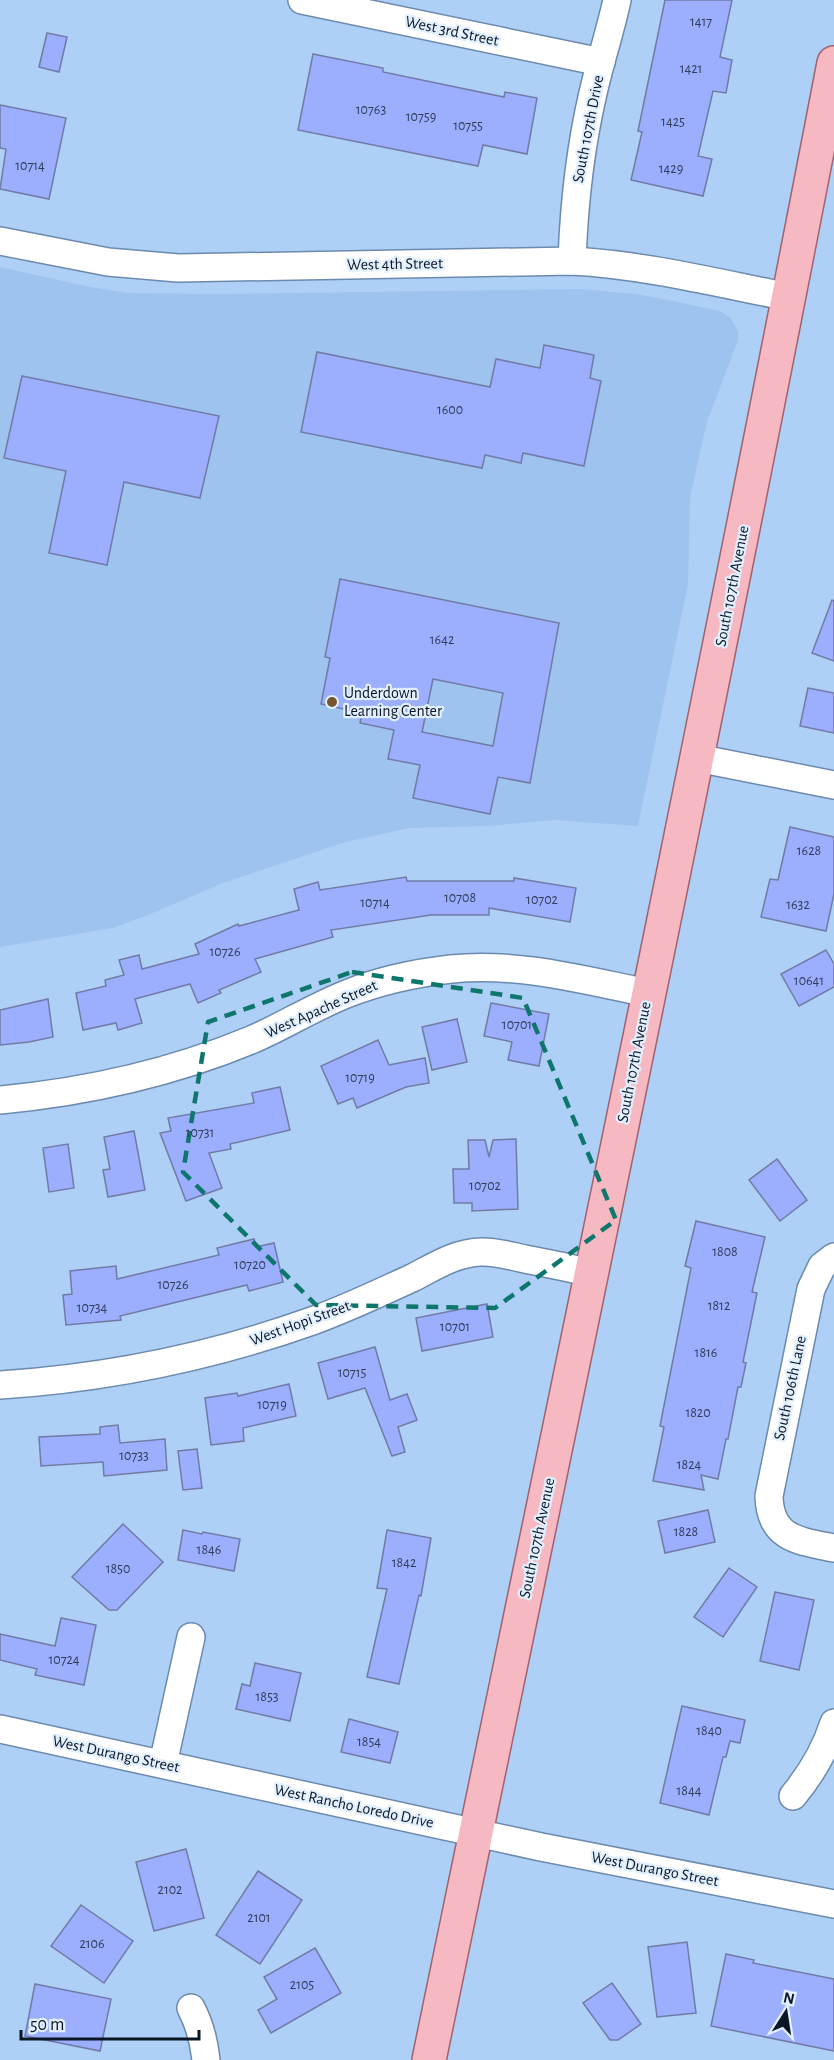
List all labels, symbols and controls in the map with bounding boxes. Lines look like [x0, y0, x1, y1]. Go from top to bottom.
street label: West 3rd Street [404, 13, 500, 49]
house number: 1417 [690, 15, 712, 29]
house number: 1421 [680, 62, 702, 76]
street label: South 107th Drive [570, 74, 606, 184]
house number: 10763 [356, 103, 386, 117]
house number: 10759 [406, 110, 436, 124]
house number: 1425 [661, 115, 685, 129]
house number: 10755 [453, 119, 483, 133]
house number: 10714 [15, 159, 45, 173]
house number: 1429 [659, 162, 683, 176]
street label: West 4th Street [347, 255, 443, 273]
house number: 1600 [437, 403, 463, 417]
street label: South 107th Avenue [712, 524, 752, 648]
house number: 1642 [430, 633, 454, 647]
place label: Underdown Learning Center [344, 685, 443, 719]
marker: Underdown Learning Center [325, 695, 339, 709]
house number: 1628 [797, 844, 821, 858]
house number: 10708 [444, 891, 476, 905]
house number: 10702 [526, 893, 558, 907]
house number: 10714 [360, 896, 390, 910]
house number: 1632 [786, 898, 810, 912]
house number: 10726 [210, 945, 241, 959]
house number: 10641 [794, 974, 824, 988]
street label: West Apache Street [262, 977, 380, 1041]
street label: South 107th Avenue [614, 1000, 654, 1124]
house number: 10701 [502, 1018, 532, 1032]
house number: 10719 [345, 1071, 375, 1085]
house number: 10731 [186, 1126, 214, 1140]
house number: 10702 [469, 1179, 501, 1193]
house number: 1808 [712, 1245, 738, 1259]
house number: 10720 [234, 1258, 266, 1272]
house number: 10726 [158, 1278, 189, 1292]
street label: West Hopi Street [248, 1297, 352, 1349]
house number: 1812 [708, 1299, 730, 1313]
house number: 10734 [77, 1301, 108, 1315]
house number: 10701 [440, 1320, 470, 1334]
street label: South 106th Lane [771, 1334, 809, 1442]
house number: 1816 [695, 1346, 717, 1360]
house number: 10715 [338, 1366, 367, 1380]
house number: 10719 [257, 1398, 287, 1412]
house number: 1820 [685, 1406, 711, 1420]
house number: 10733 [119, 1449, 149, 1463]
house number: 1824 [677, 1458, 702, 1472]
street label: South 107th Avenue [516, 1476, 558, 1600]
house number: 1828 [674, 1525, 698, 1539]
house number: 1846 [197, 1543, 221, 1557]
house number: 1842 [392, 1556, 416, 1570]
house number: 1850 [106, 1562, 130, 1576]
house number: 10724 [48, 1653, 80, 1667]
house number: 1853 [255, 1690, 279, 1704]
house number: 1840 [696, 1724, 722, 1738]
street label: West Durango Street [51, 1733, 181, 1775]
house number: 1854 [357, 1735, 381, 1749]
street label: West Rancho Loredo Drive [273, 1781, 435, 1831]
house number: 1844 [677, 1784, 702, 1798]
street label: West Durango Street [590, 1849, 720, 1889]
house number: 2102 [158, 1883, 182, 1897]
house number: 2101 [247, 1911, 271, 1925]
house number: 2106 [79, 1937, 105, 1951]
house number: 2105 [290, 1978, 314, 1992]
north arrow [756, 1982, 816, 2042]
text: N [782, 1989, 796, 2007]
scale bar [21, 2003, 200, 2041]
text: 50 m [30, 2016, 64, 2034]

